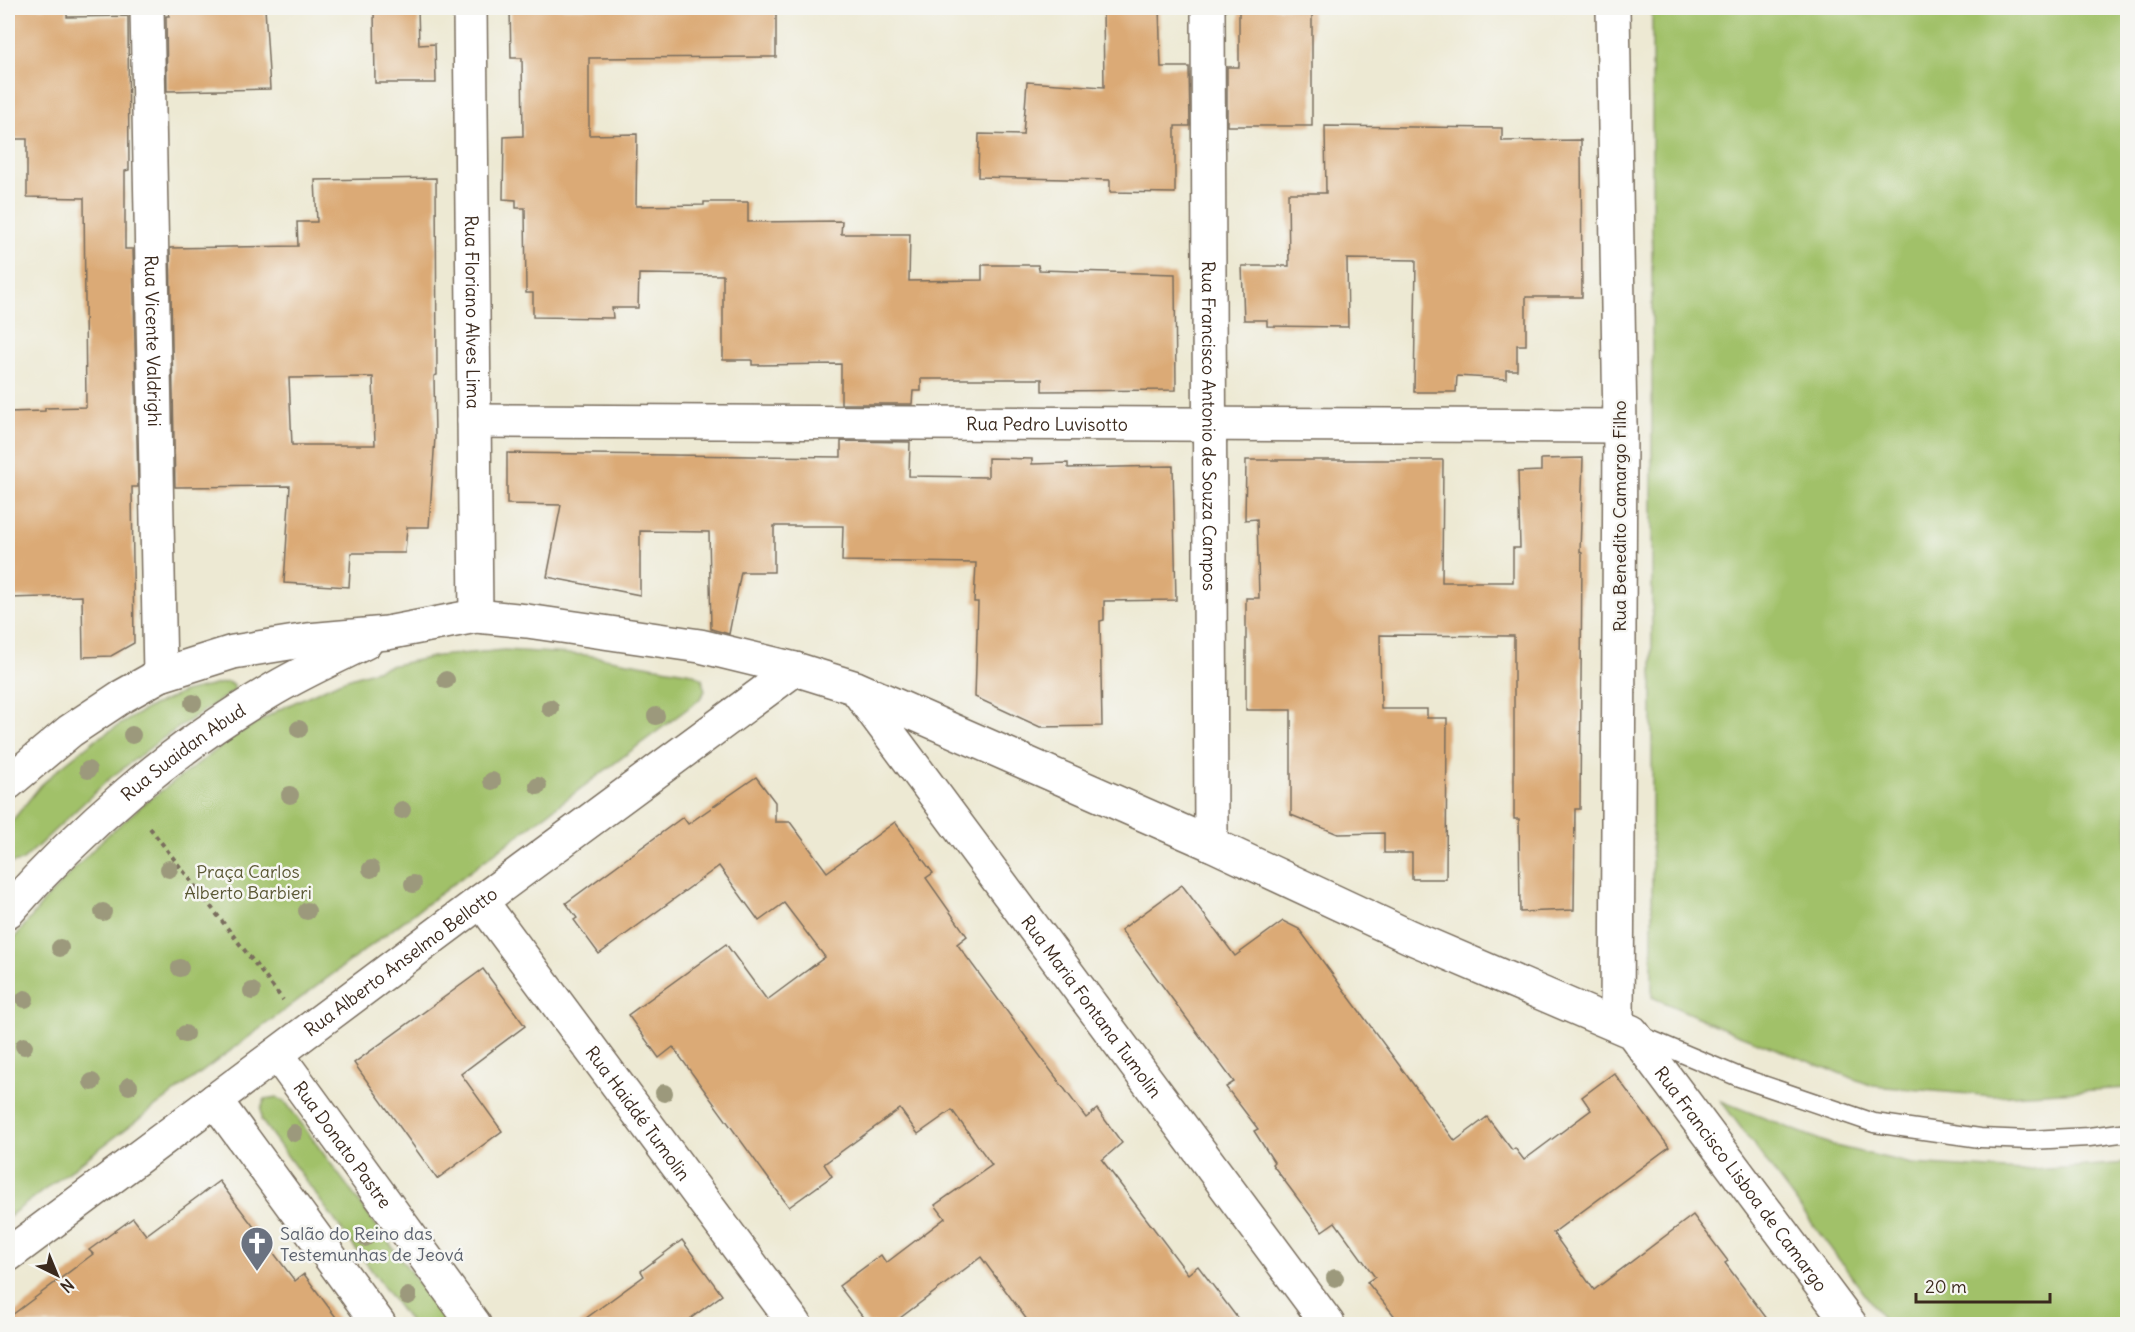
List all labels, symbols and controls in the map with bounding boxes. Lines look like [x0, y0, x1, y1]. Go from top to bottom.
street label: Rua Floriano Alves Lima [461, 215, 485, 409]
street label: Rua Vicente Valdrighi [140, 255, 167, 427]
street label: Rua Francisco Antonio de Souza Campos [1197, 261, 1222, 591]
street label: Rua Benedito Camargo Filho [1608, 400, 1631, 632]
street label: Rua Pedro Luvisotto [966, 412, 1128, 435]
street label: Rua Suaidan Abud [116, 698, 250, 806]
park label: Praça Carlos Alberto Barbieri [184, 860, 312, 904]
street label: Rua Alberto Anselmo Bellotto [299, 882, 501, 1041]
street label: Rua Maria Fontana Tumolin [1017, 911, 1167, 1102]
street label: Rua Haiddé Tumolin [581, 1041, 696, 1185]
street label: Rua Francisco Lisboa de Camargo [1650, 1062, 1833, 1296]
street label: Rua Donato Pastre [289, 1076, 397, 1213]
place label: Salão do Reino das Testemunhas de Jeová [280, 1222, 464, 1266]
church icon: Salão do Reino das Testemunhas de Jeová [239, 1225, 275, 1272]
north arrow [27, 1245, 87, 1305]
scale bar [1916, 1266, 2050, 1304]
text: N [56, 1275, 78, 1297]
text: 20 m [1925, 1275, 1967, 1298]

